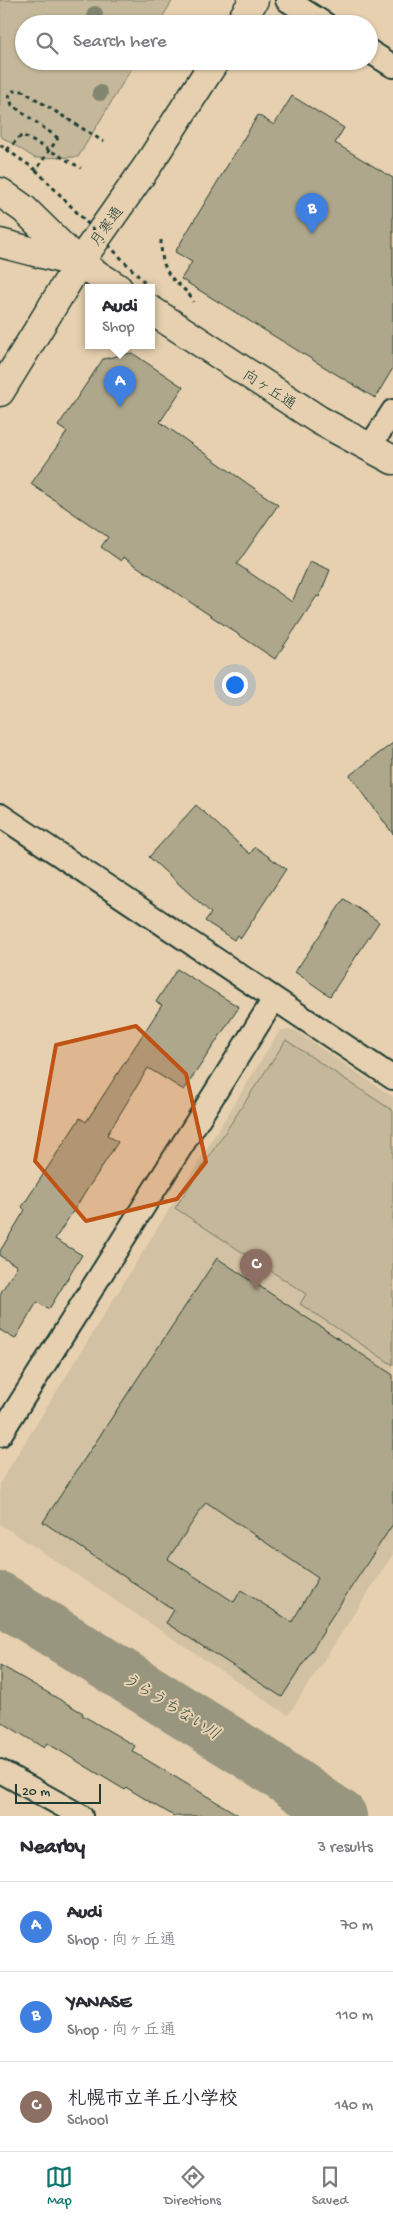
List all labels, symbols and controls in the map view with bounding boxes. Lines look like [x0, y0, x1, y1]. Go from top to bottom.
search box [15, 15, 378, 70]
icon: search [33, 29, 61, 57]
text: Search here [73, 31, 167, 54]
pin: B [296, 193, 328, 234]
street label: 月寒通 [86, 203, 128, 251]
popup [85, 284, 155, 349]
text: Audi [102, 296, 138, 319]
text: Shop [102, 319, 135, 338]
pin: A [104, 366, 136, 407]
street label: 向ヶ丘通 [239, 366, 300, 415]
your location [222, 672, 248, 698]
pin: C [240, 1249, 272, 1290]
water label: うらうちない川 [118, 1669, 223, 1746]
scale bar [15, 1781, 101, 1804]
text: 20 m [22, 1784, 50, 1801]
text: Nearby [20, 1836, 85, 1861]
text: 3 results [318, 1839, 373, 1858]
text: Audi [67, 1902, 102, 1925]
text: A [31, 1917, 41, 1936]
text: 70 m [340, 1917, 373, 1936]
text: Shop · 向ヶ丘通 [67, 1932, 176, 1951]
text: YANASE [67, 1992, 131, 2015]
text: B [32, 2007, 40, 2026]
text: 110 m [336, 2007, 373, 2026]
text: Shop · 向ヶ丘通 [67, 2022, 176, 2041]
text: 札幌市立羊丘小学校 [67, 2089, 238, 2112]
text: C [32, 2097, 40, 2116]
text: 140 m [335, 2097, 373, 2116]
text: School [67, 2112, 109, 2131]
tab: Map [45, 2163, 73, 2210]
tab: Directions [164, 2163, 221, 2210]
tab: Saved [312, 2163, 348, 2210]

